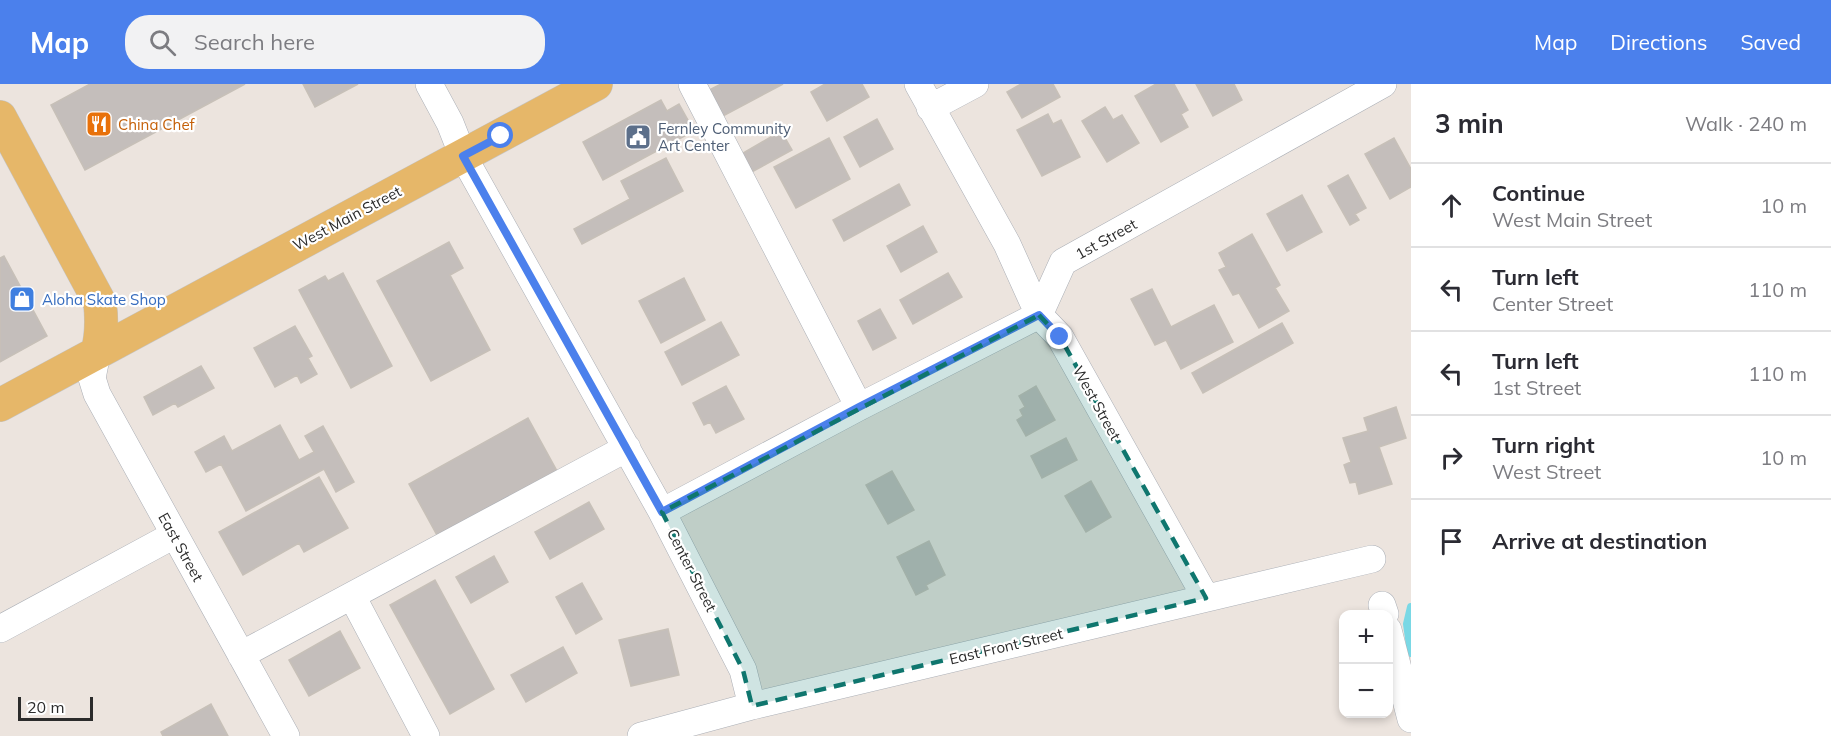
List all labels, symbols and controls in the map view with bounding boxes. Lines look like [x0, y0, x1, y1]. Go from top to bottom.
search box [125, 15, 545, 69]
text: Map [30, 25, 89, 60]
icon: search [146, 26, 179, 59]
text: Search here [194, 28, 315, 56]
text: Map [1534, 29, 1577, 55]
text: Directions [1610, 29, 1707, 55]
text: Saved [1740, 29, 1801, 55]
text: 3 min [1435, 107, 1504, 140]
restaurant icon: China Chef [84, 109, 114, 139]
text: Walk · 240 m [1685, 111, 1807, 136]
place label: China Chef [118, 115, 196, 134]
place label: Fernley Community Art Center [658, 119, 791, 155]
route start [487, 122, 513, 148]
public building icon: Fernley Community Art Center [623, 122, 653, 152]
text: Continue [1492, 179, 1585, 207]
street label: West Main Street [290, 181, 404, 255]
icon: ahead [1435, 189, 1468, 222]
text: 10 m [1760, 193, 1807, 218]
text: West Main Street [1492, 207, 1652, 232]
street label: 1st Street [1072, 214, 1140, 264]
text: Turn left [1492, 263, 1579, 291]
icon: left [1435, 273, 1468, 306]
text: 110 m [1748, 277, 1807, 302]
shop icon: Aloha Skate Shop [7, 284, 37, 314]
place label: Aloha Skate Shop [42, 290, 166, 309]
text: Center Street [1492, 291, 1613, 316]
route end [1046, 323, 1072, 349]
text: Turn left [1492, 347, 1579, 375]
icon: left [1435, 357, 1468, 390]
text: 110 m [1748, 361, 1807, 386]
street label: West Street [1069, 363, 1125, 443]
text: 1st Street [1492, 375, 1581, 400]
text: Turn right [1492, 431, 1595, 459]
icon: right [1435, 441, 1468, 474]
text: 10 m [1760, 445, 1807, 470]
text: West Street [1492, 459, 1601, 484]
street label: East Street [154, 509, 208, 585]
street label: Center Street [663, 525, 721, 615]
icon: arrive [1435, 525, 1468, 558]
text: Arrive at destination [1492, 527, 1707, 555]
map controls [1339, 610, 1393, 718]
button: + [1339, 610, 1393, 664]
street label: East Front Street [947, 624, 1065, 668]
button: − [1339, 664, 1393, 718]
scale bar [18, 694, 93, 722]
text: 20 m [27, 697, 64, 717]

